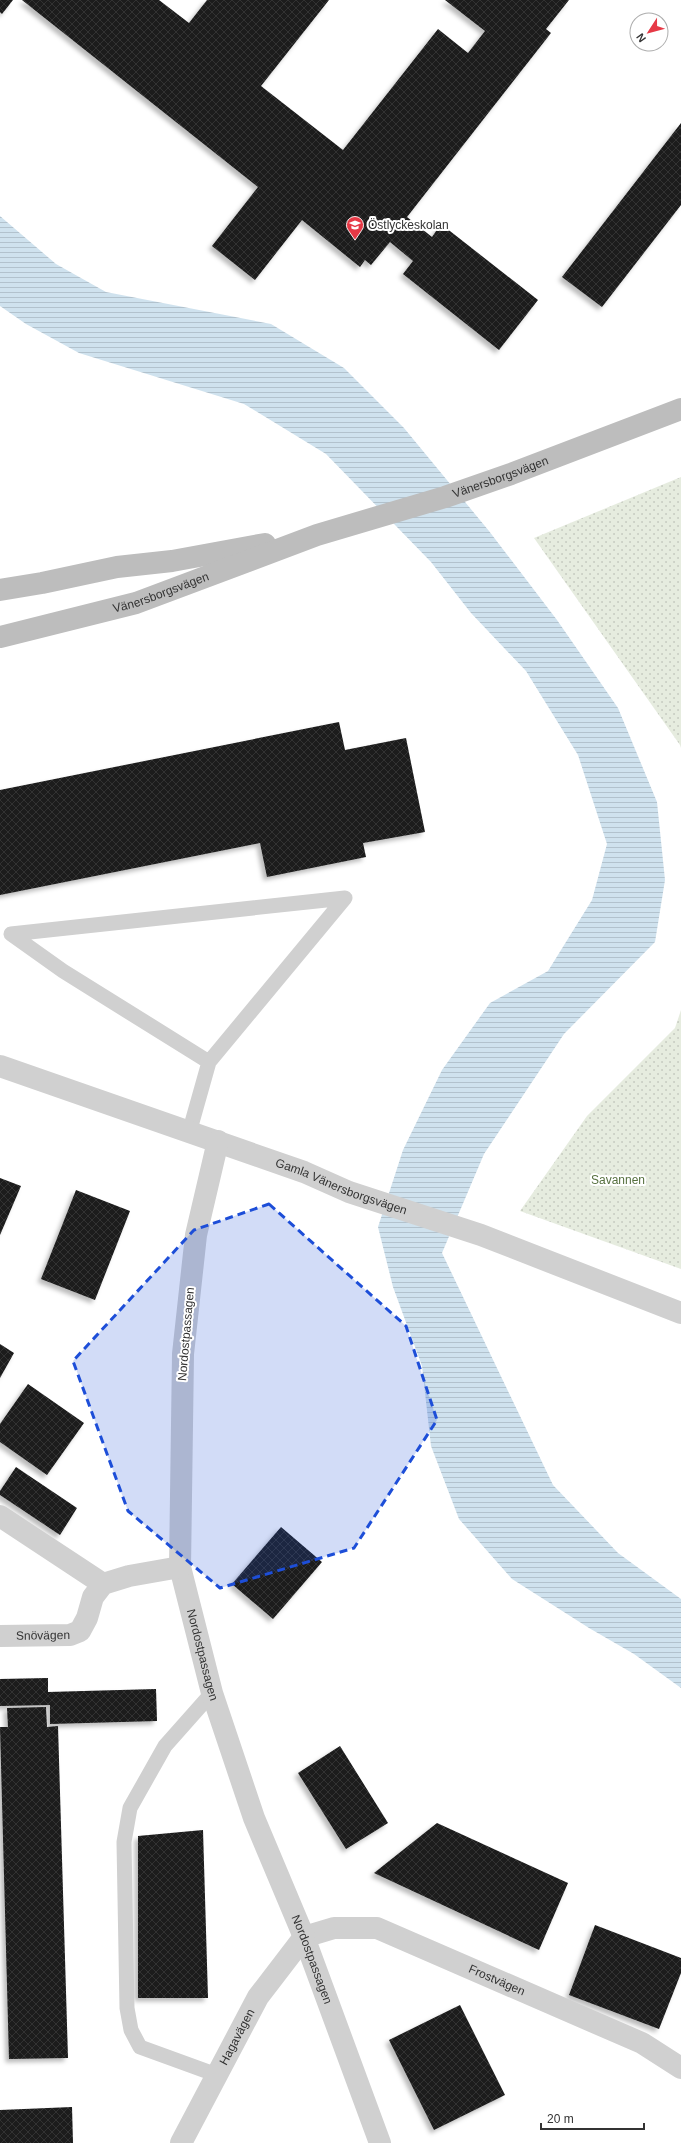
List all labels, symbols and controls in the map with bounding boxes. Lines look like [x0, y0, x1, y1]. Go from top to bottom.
north arrow [629, 12, 669, 52]
text: N [634, 31, 648, 45]
school or university icon: Östlyckeskolan [345, 215, 365, 240]
place label: Östlyckeskolan [368, 218, 449, 232]
street label: Vänersborgsvägen [451, 453, 550, 501]
street label: Vänersborgsvägen [111, 569, 211, 616]
street label: Gamla Vänersborgsvägen [274, 1156, 409, 1217]
park label: Savannen [591, 1173, 645, 1187]
street label: Nordostpassagen [175, 1287, 197, 1381]
street label: Nordostpassagen [184, 1608, 221, 1703]
street label: Snövägen [16, 1628, 70, 1643]
street label: Nordostpassagen [289, 1913, 335, 2006]
street label: Frostvägen [467, 1962, 527, 1998]
street label: Hagavägen [216, 2006, 258, 2067]
scale bar [541, 2105, 644, 2131]
text: 20 m [547, 2112, 574, 2126]

